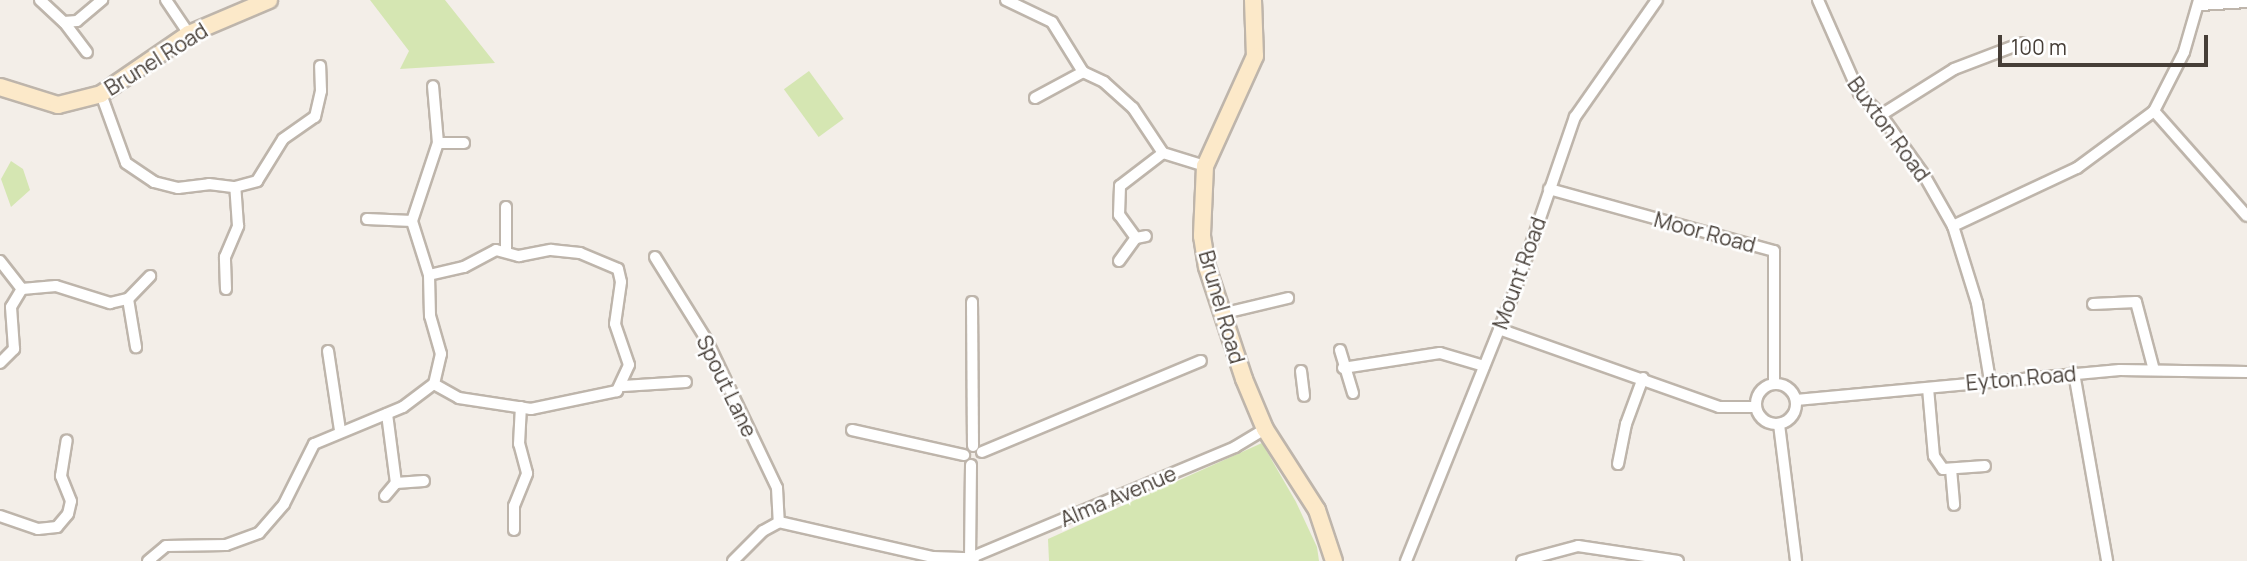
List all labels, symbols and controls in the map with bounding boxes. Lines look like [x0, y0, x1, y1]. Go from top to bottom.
street label: Brunel Road [100, 17, 212, 101]
scale bar [2002, 21, 2212, 65]
text: 100 m [2011, 33, 2067, 61]
street label: Buxton Road [1843, 72, 1935, 186]
street label: Moor Road [1651, 206, 1759, 258]
street label: Mount Road [1487, 214, 1551, 332]
street label: Brunel Road [1194, 248, 1250, 366]
street label: Spout Lane [692, 331, 762, 441]
street label: Eyton Road [1965, 361, 2077, 395]
street label: Alma Avenue [1056, 460, 1180, 532]

